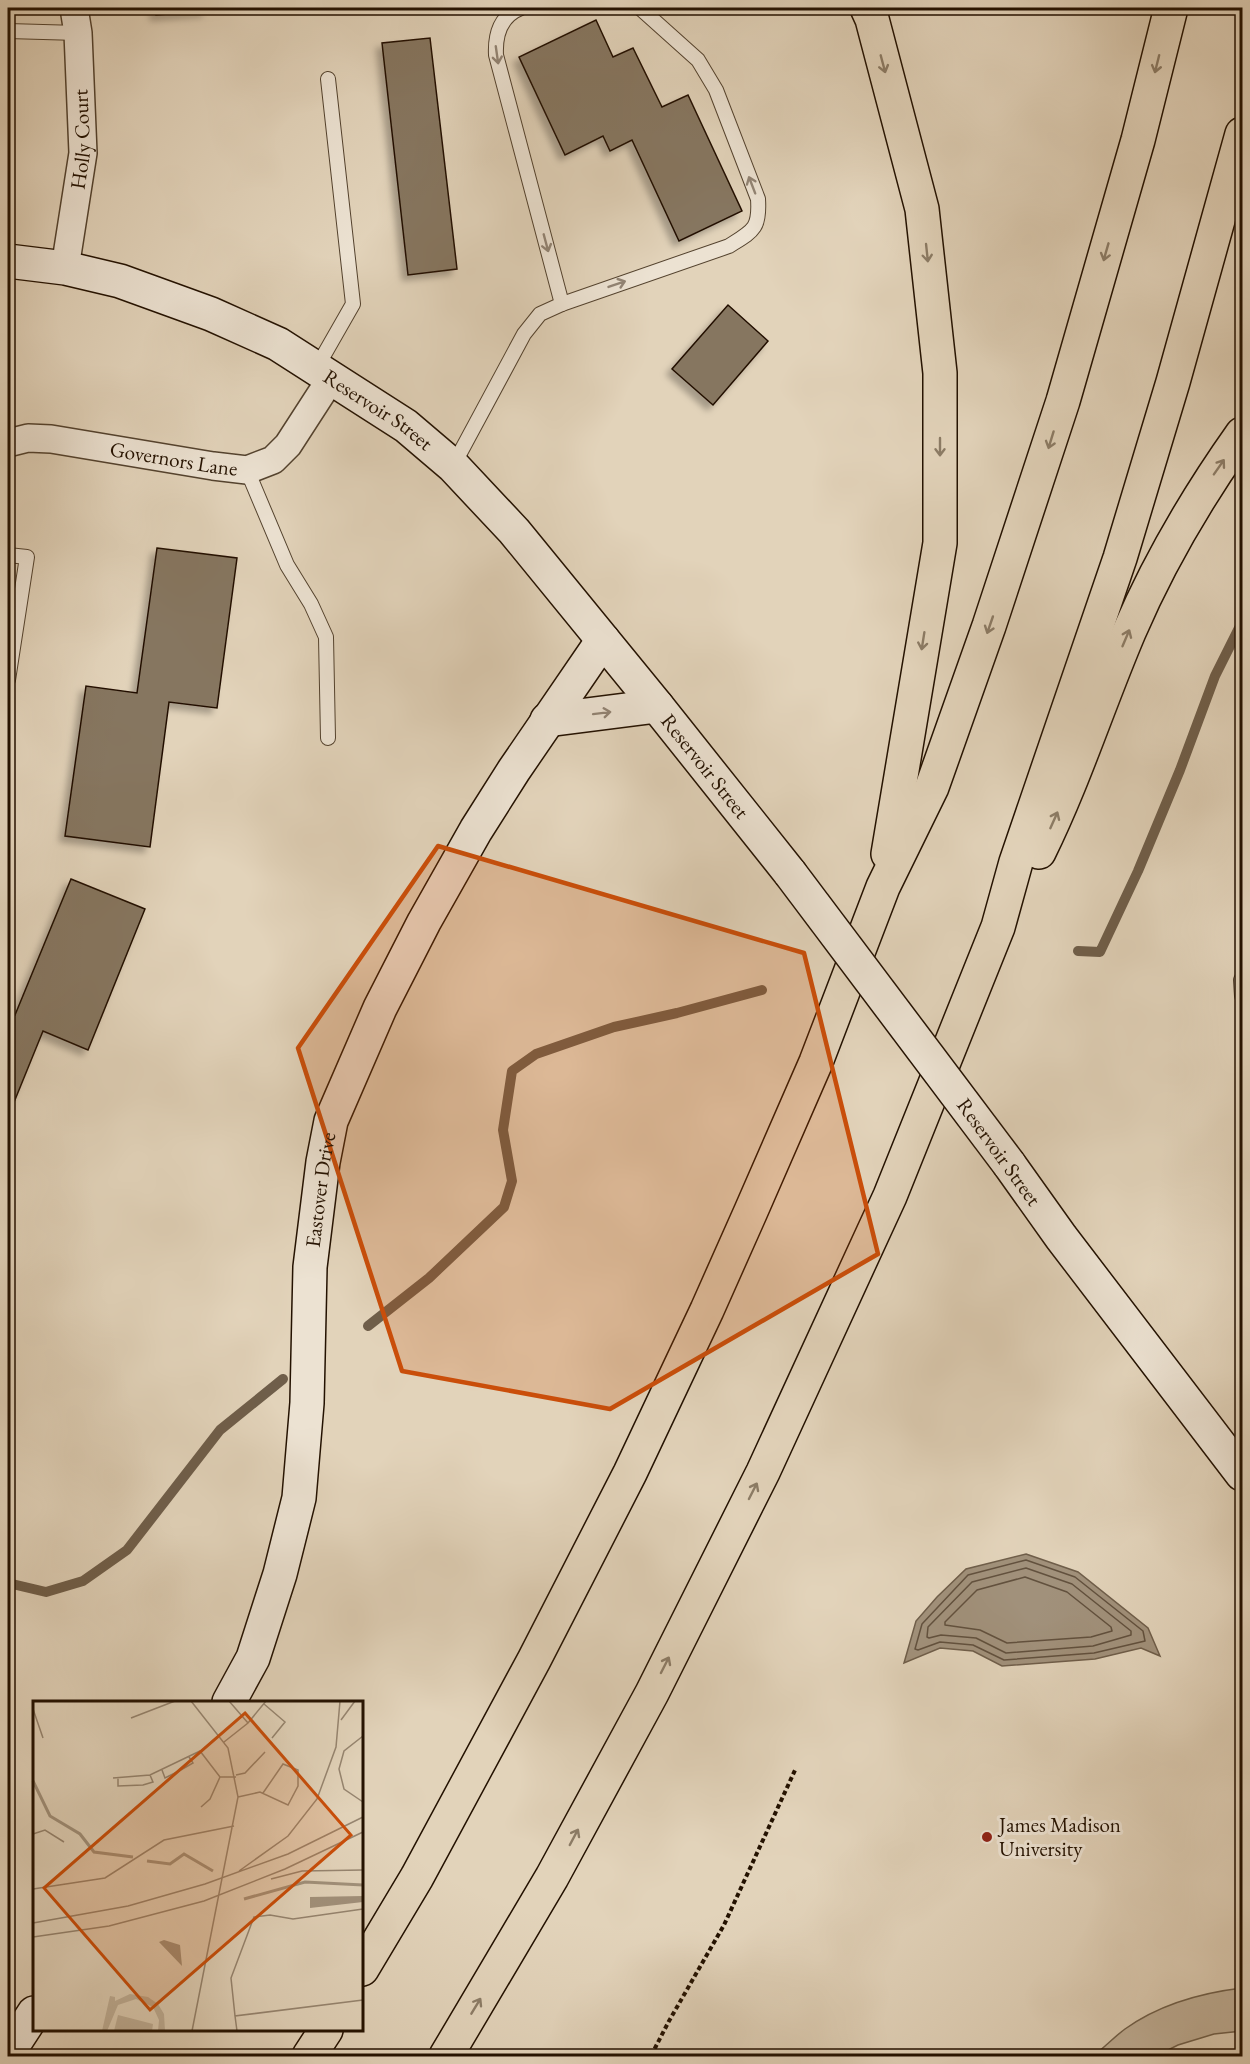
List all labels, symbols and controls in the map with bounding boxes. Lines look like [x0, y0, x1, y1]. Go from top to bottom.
one-way arrow [491, 44, 502, 64]
one-way arrow [878, 54, 890, 73]
one-way arrow [1151, 55, 1163, 74]
street label: Holly Court [63, 88, 96, 191]
one-way arrow [746, 176, 757, 195]
one-way arrow [540, 234, 552, 253]
one-way arrow [922, 243, 933, 263]
one-way arrow [1100, 243, 1111, 262]
one-way arrow [607, 278, 626, 289]
street label: Reservoir Street [318, 363, 439, 456]
one-way arrow [1045, 430, 1056, 449]
street label: Governors Lane [108, 435, 239, 482]
one-way arrow [934, 437, 946, 457]
one-way arrow [1213, 460, 1225, 476]
one-way arrow [983, 615, 994, 634]
one-way arrow [1121, 630, 1132, 648]
one-way arrow [918, 631, 929, 650]
one-way arrow [592, 707, 612, 718]
street label: Reservoir Street [655, 708, 756, 824]
one-way arrow [1049, 811, 1061, 829]
street label: Reservoir Street [951, 1093, 1048, 1211]
street label: Eastover Drive [299, 1130, 342, 1249]
one-way arrow [747, 1483, 759, 1500]
one-way arrow [660, 1657, 672, 1675]
inset map [33, 1701, 363, 2031]
place label: James Madison University [997, 1811, 1121, 1862]
one-way arrow [569, 1829, 580, 1847]
marker: James Madison University [980, 1830, 994, 1844]
one-way arrow [470, 1998, 482, 2015]

